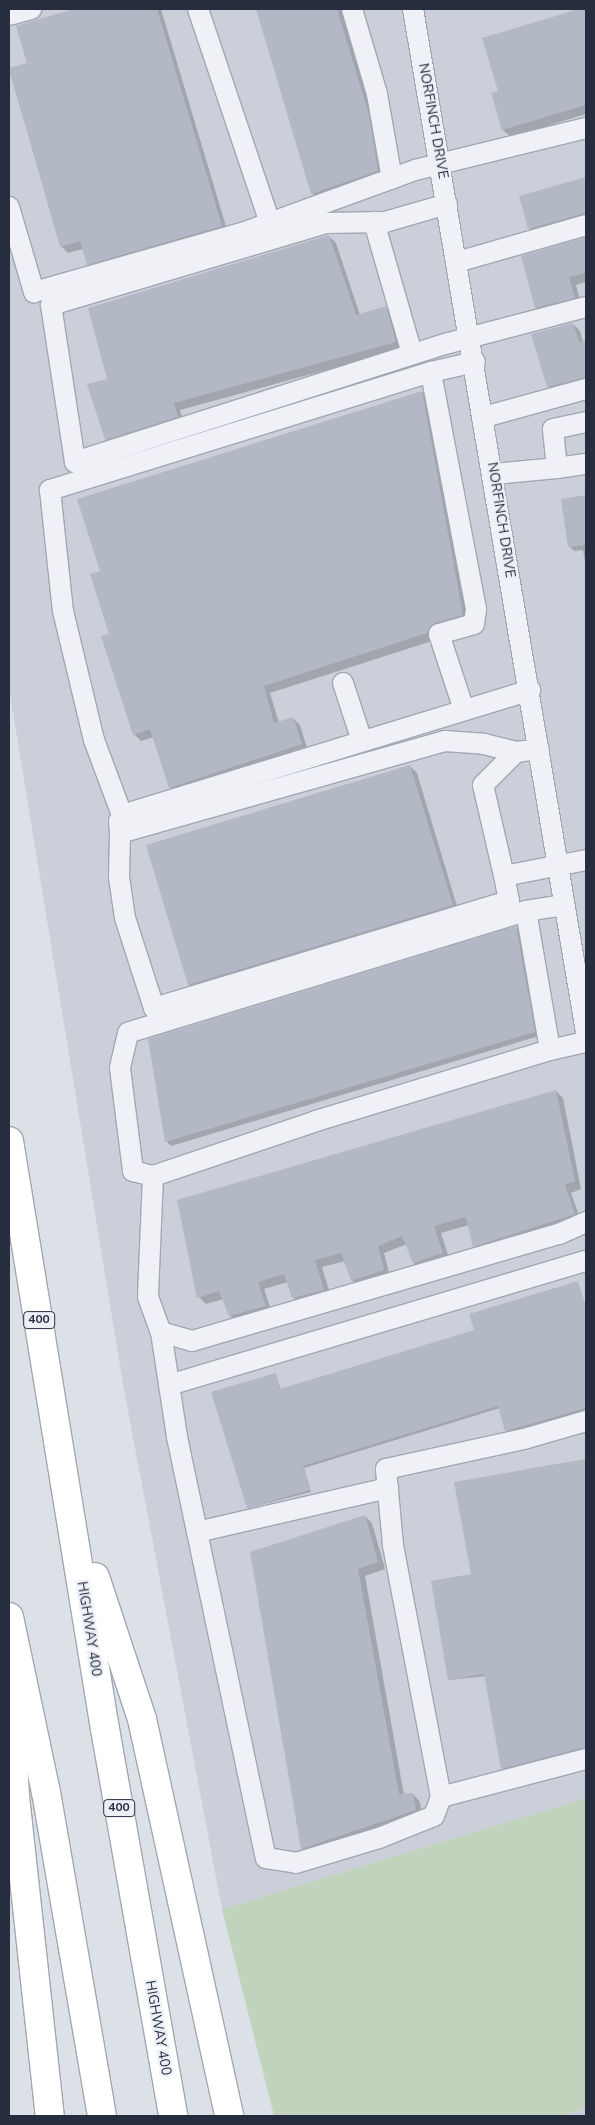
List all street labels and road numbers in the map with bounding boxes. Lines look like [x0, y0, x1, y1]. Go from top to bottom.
street label: NORFINCH DRIVE [415, 62, 451, 180]
street label: NORFINCH DRIVE [484, 461, 518, 579]
road number: 400 [23, 1310, 55, 1330]
street label: HIGHWAY 400 [73, 1580, 105, 1678]
road number: 400 [103, 1799, 135, 1818]
street label: HIGHWAY 400 [141, 1979, 175, 2077]

